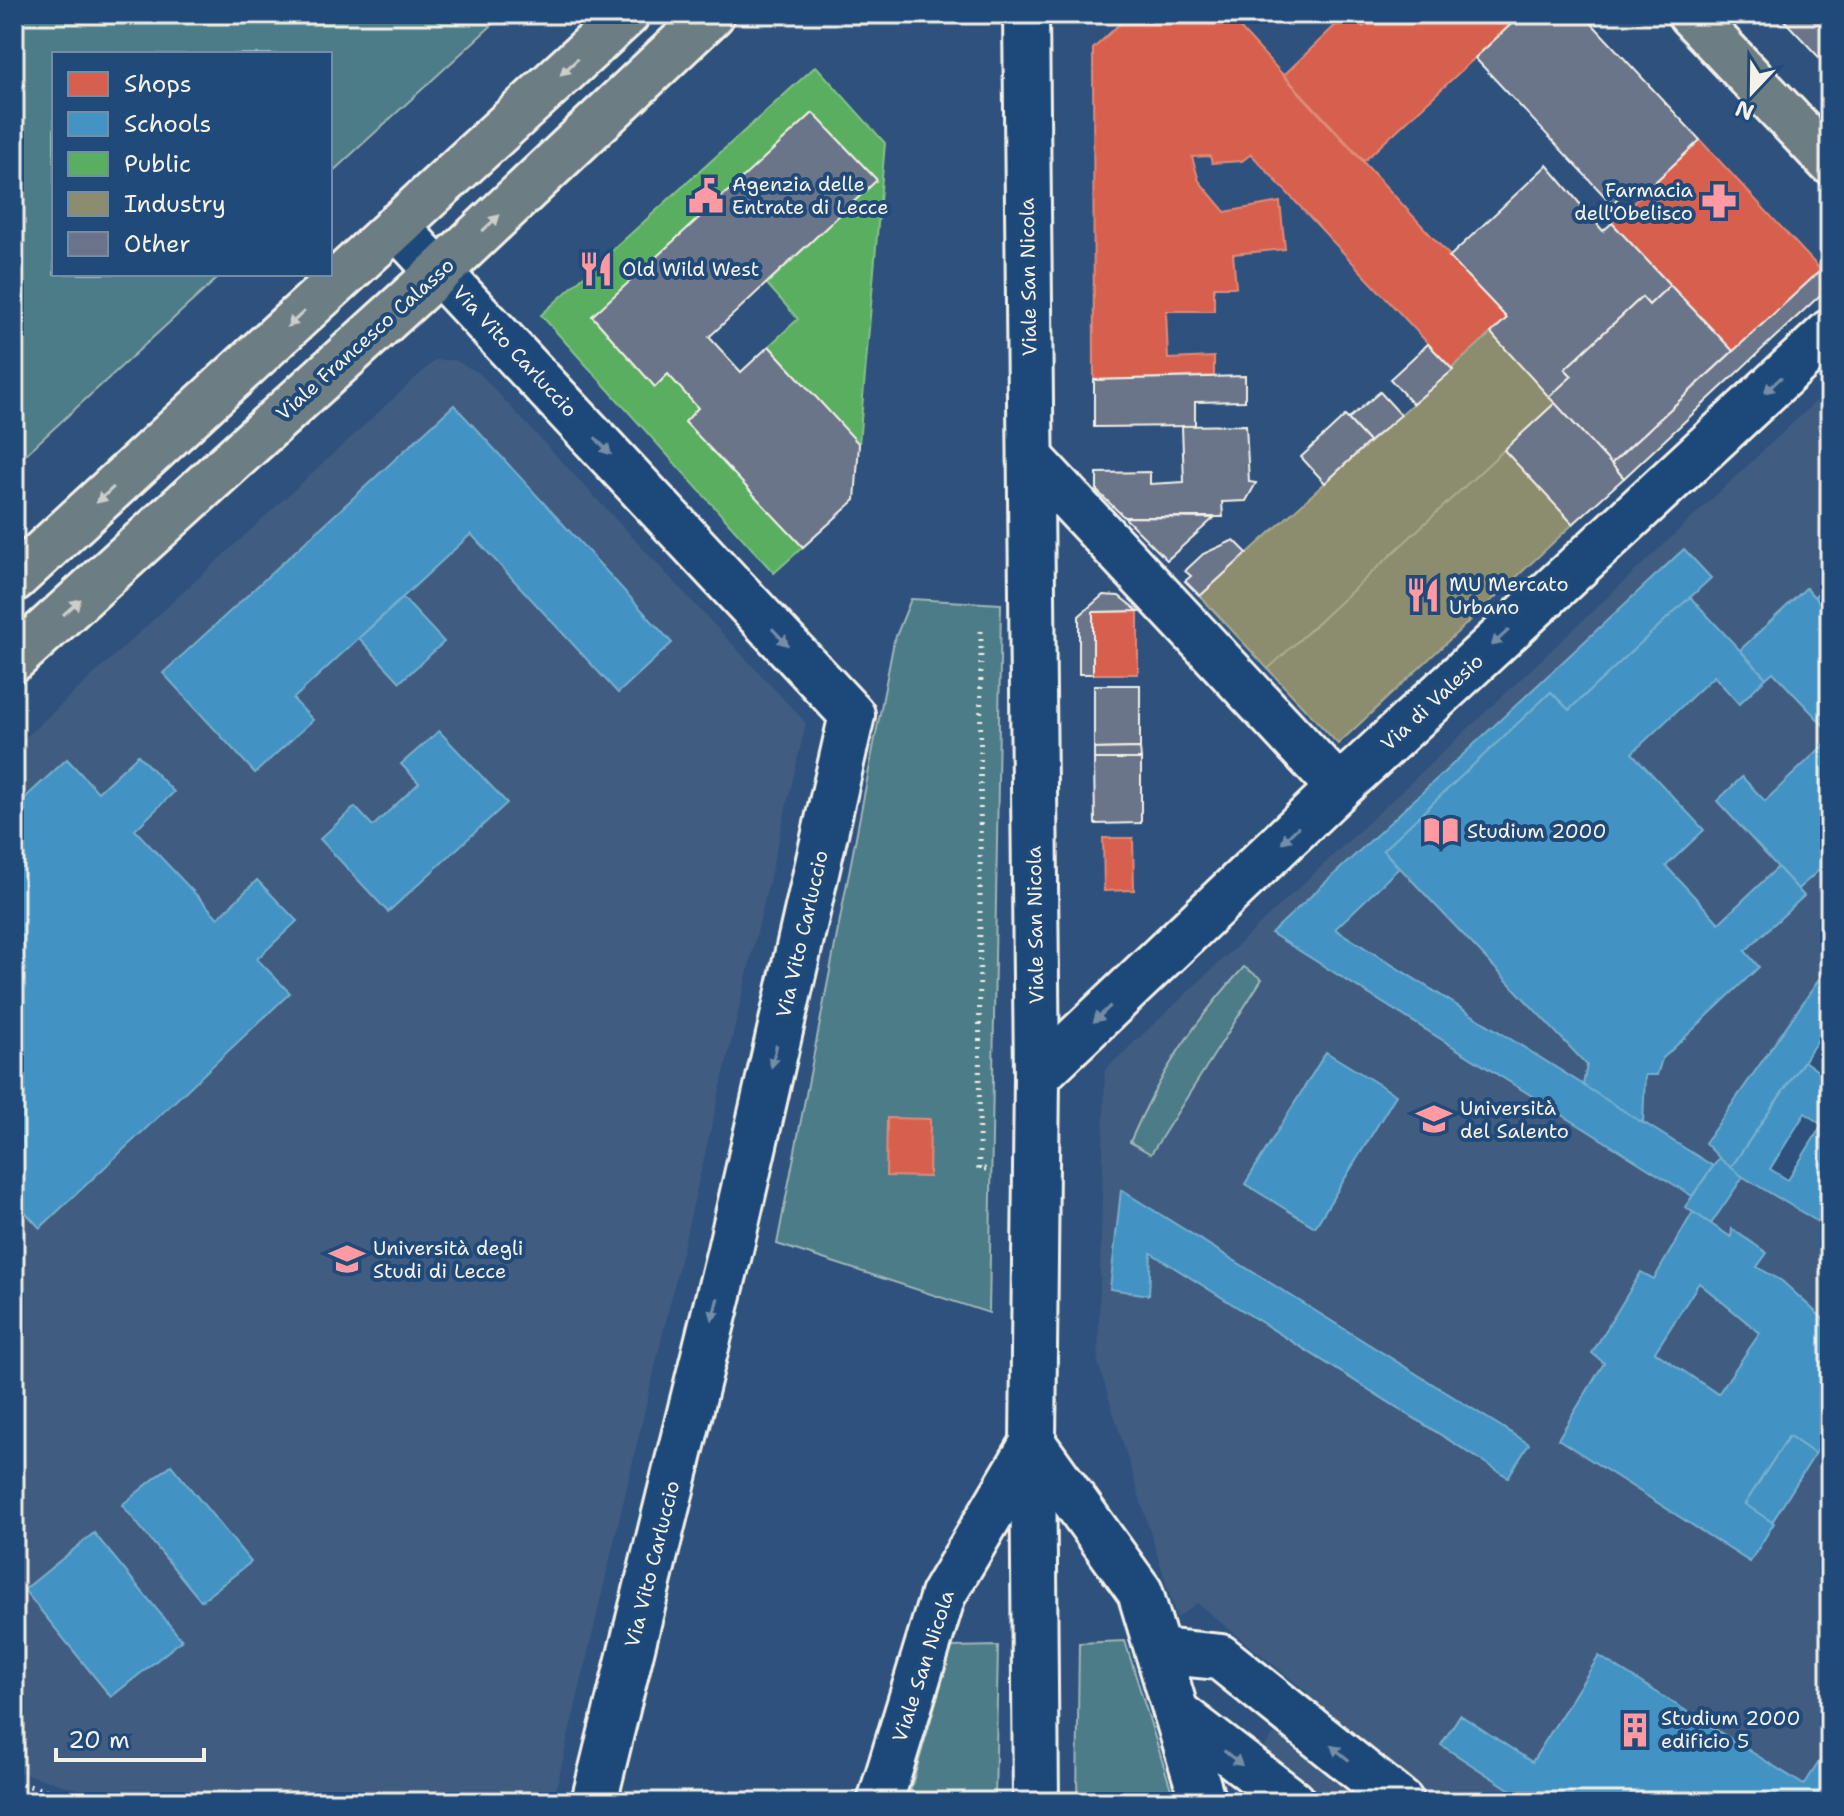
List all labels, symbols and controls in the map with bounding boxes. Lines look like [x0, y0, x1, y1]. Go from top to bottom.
legend [52, 52, 332, 276]
north arrow [1712, 52, 1792, 132]
one-way arrow [560, 57, 579, 75]
text: Shops [124, 68, 192, 100]
text: N [1731, 93, 1758, 127]
text: Schools [124, 108, 211, 140]
text: Public [124, 148, 191, 180]
place label: Agenzia delle Entrate di Lecce [732, 171, 889, 220]
public building icon: Agenzia delle Entrate di Lecce [687, 177, 725, 215]
place label: Farmacia dell'Obelisco [1574, 177, 1694, 226]
pharmacy icon: Farmacia dell'Obelisco [1700, 182, 1738, 220]
text: Industry [124, 188, 226, 220]
street label: Viale San Nicola [1014, 197, 1042, 356]
one-way arrow [481, 215, 500, 233]
text: Other [124, 228, 191, 260]
restaurant icon: Old Wild West [577, 250, 615, 288]
street label: Viale Francesco Calasso [270, 252, 460, 426]
place label: Old Wild West [622, 256, 760, 282]
street label: Via Vito Carluccio [447, 280, 583, 422]
one-way arrow [286, 310, 305, 328]
one-way arrow [1764, 375, 1783, 394]
one-way arrow [594, 437, 612, 456]
one-way arrow [95, 486, 114, 504]
place label: MU Mercato Urbano [1449, 571, 1569, 620]
restaurant icon: MU Mercato Urbano [1404, 576, 1442, 614]
one-way arrow [62, 598, 81, 616]
one-way arrow [770, 627, 788, 646]
one-way arrow [1491, 629, 1510, 647]
street label: Via di Valesio [1375, 648, 1489, 756]
library icon: Studium 2000 [1422, 812, 1460, 850]
place label: Studium 2000 [1467, 818, 1606, 844]
one-way arrow [1281, 825, 1300, 843]
street label: Viale San Nicola [1021, 845, 1049, 1004]
street label: Via Vito Carluccio [770, 848, 834, 1020]
one-way arrow [1093, 1004, 1112, 1023]
one-way arrow [767, 1044, 780, 1069]
place label: Università del Salento [1460, 1095, 1569, 1144]
school or university icon: Università del Salento [1415, 1100, 1453, 1138]
place label: Università degli Studi di Lecce [373, 1235, 523, 1284]
school or university icon: Università degli Studi di Lecce [328, 1240, 366, 1278]
one-way arrow [708, 1297, 721, 1322]
street label: Via Vito Carluccio [619, 1478, 685, 1650]
street label: Viale San Nicola [886, 1586, 960, 1745]
place label: Studium 2000 edificio 5 [1661, 1705, 1800, 1754]
building icon: Studium 2000 edificio 5 [1616, 1711, 1654, 1749]
scale bar [56, 1712, 204, 1762]
text: 20 m [68, 1724, 130, 1756]
one-way arrow [1330, 1746, 1350, 1762]
one-way arrow [1223, 1750, 1244, 1767]

